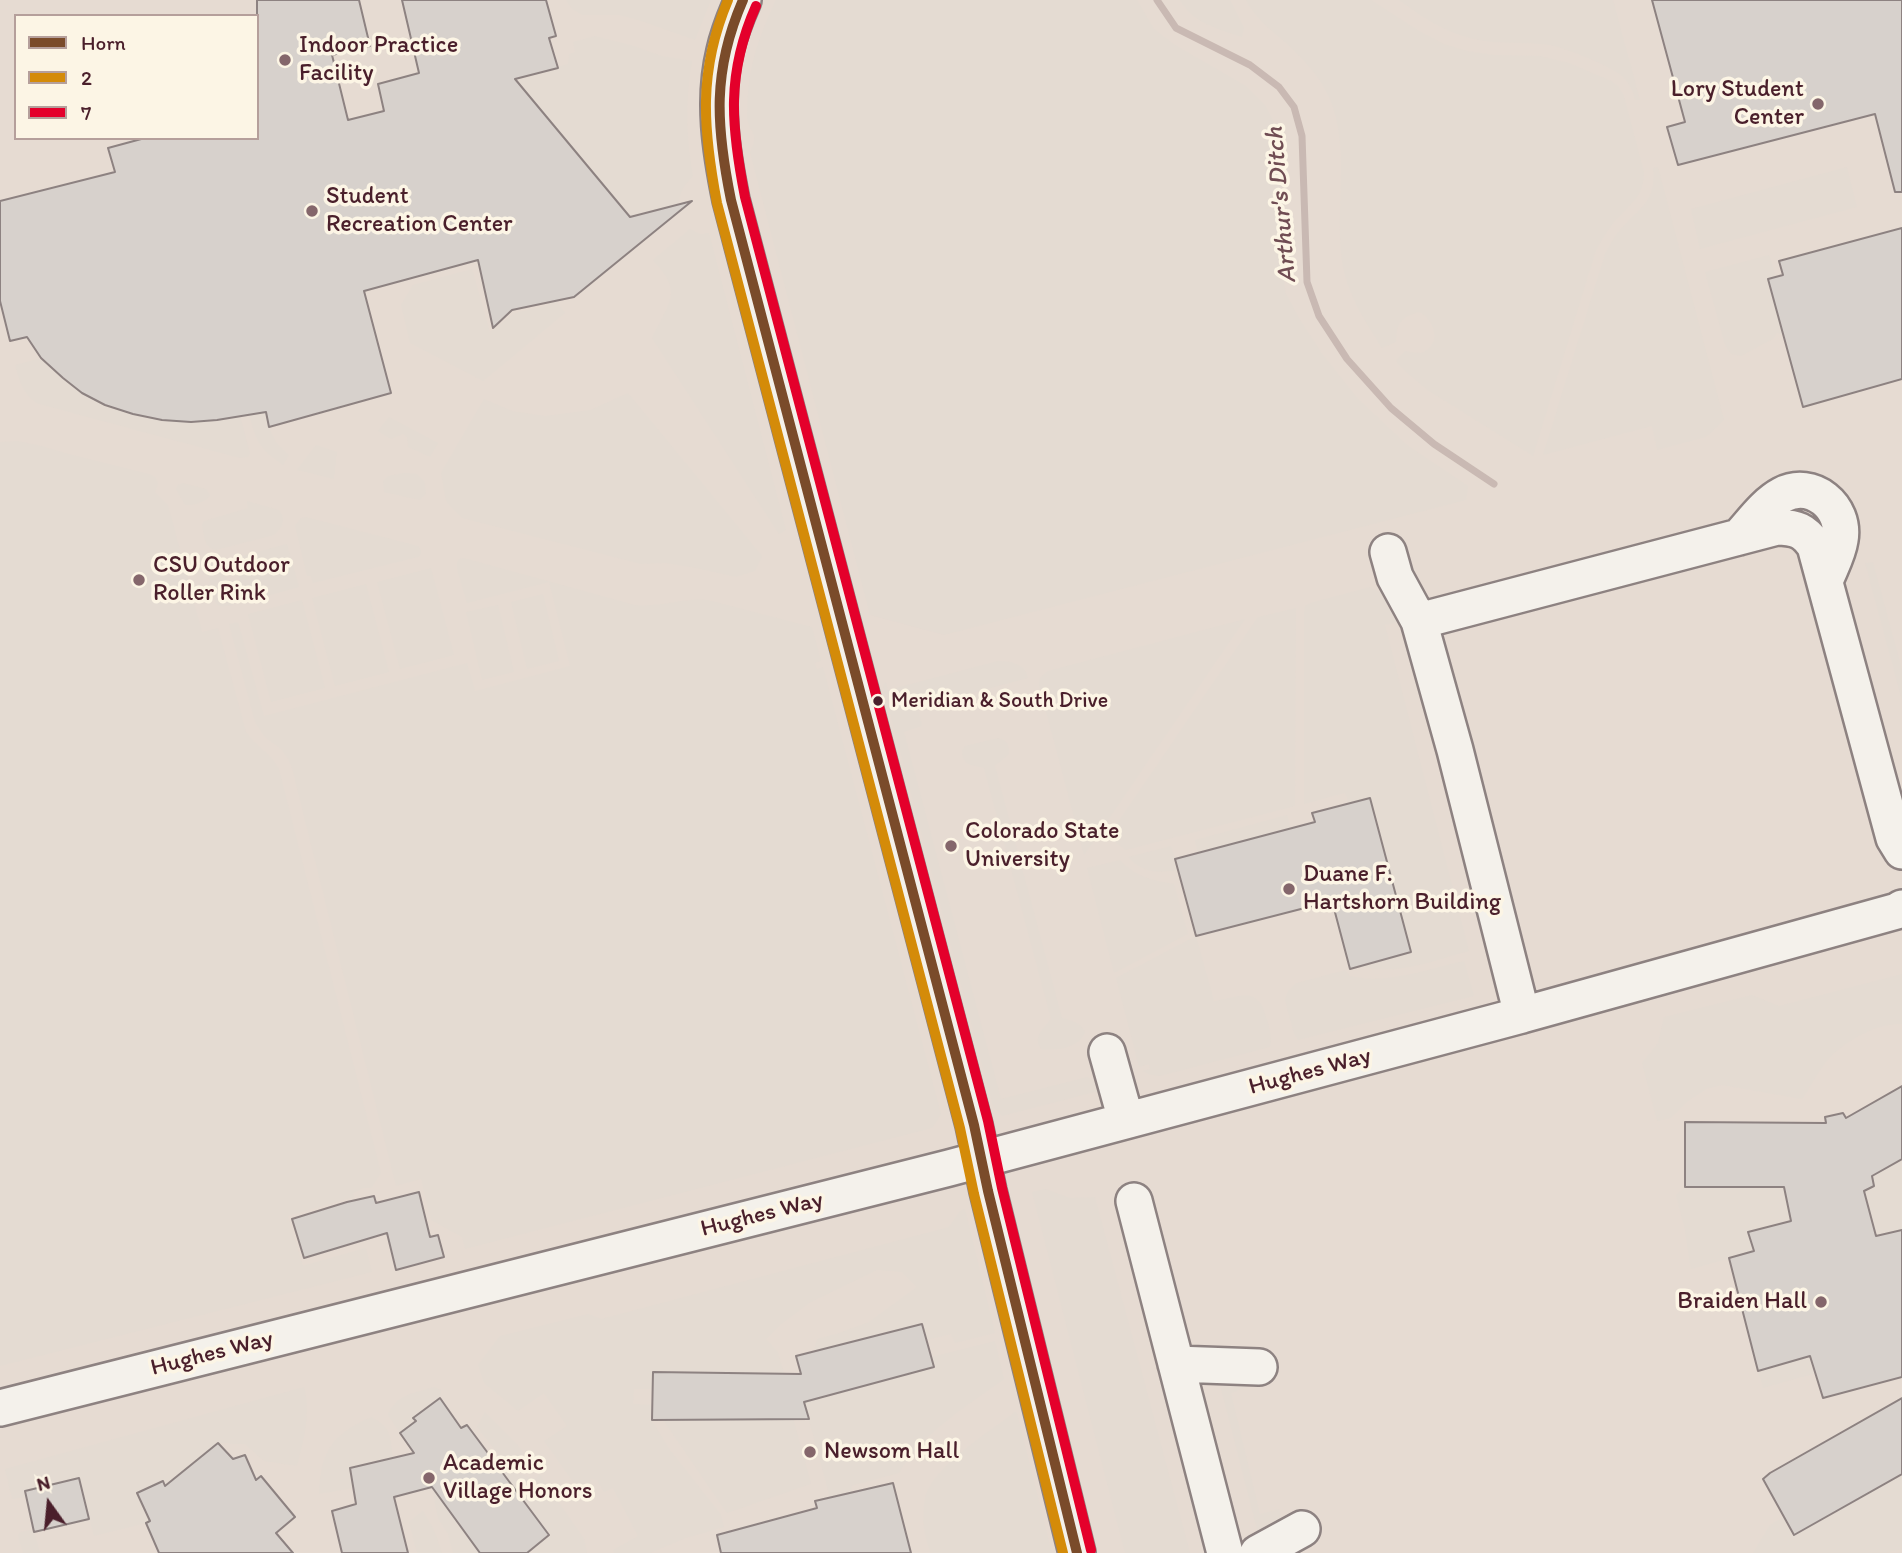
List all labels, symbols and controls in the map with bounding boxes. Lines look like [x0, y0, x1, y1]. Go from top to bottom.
legend [14, 14, 259, 140]
text: Horn [81, 30, 126, 55]
place label: Indoor Practice Facility [299, 32, 458, 88]
marker: Indoor Practice Facility [277, 52, 293, 68]
text: 2 [81, 65, 92, 90]
place label: Lory Student Center [1671, 76, 1804, 132]
marker: Lory Student Center [1810, 96, 1826, 112]
text: 7 [81, 100, 91, 125]
water label: Arthur's Ditch [1260, 126, 1304, 284]
place label: Student Recreation Center [326, 183, 513, 239]
marker: Student Recreation Center [304, 203, 320, 219]
place label: CSU Outdoor Roller Rink [153, 552, 290, 608]
marker: CSU Outdoor Roller Rink [131, 572, 147, 588]
place label: Meridian & South Drive [891, 688, 1108, 714]
marker: Meridian & South Drive [871, 694, 885, 708]
place label: Colorado State University [965, 818, 1119, 874]
marker: Colorado State University [943, 838, 959, 854]
place label: Duane F. Hartshorn Building [1303, 861, 1501, 917]
marker: Duane F. Hartshorn Building [1281, 881, 1297, 897]
street label: Hughes Way [1246, 1042, 1374, 1102]
street label: Hughes Way [698, 1186, 826, 1244]
place label: Braiden Hall [1677, 1288, 1807, 1316]
marker: Braiden Hall [1813, 1294, 1829, 1310]
street label: Hughes Way [148, 1325, 276, 1383]
place label: Newsom Hall [824, 1438, 959, 1466]
marker: Newsom Hall [802, 1444, 818, 1460]
place label: Academic Village Honors [443, 1450, 592, 1506]
north arrow [14, 1469, 84, 1539]
text: N [34, 1470, 53, 1496]
marker: Academic Village Honors [421, 1470, 437, 1486]

